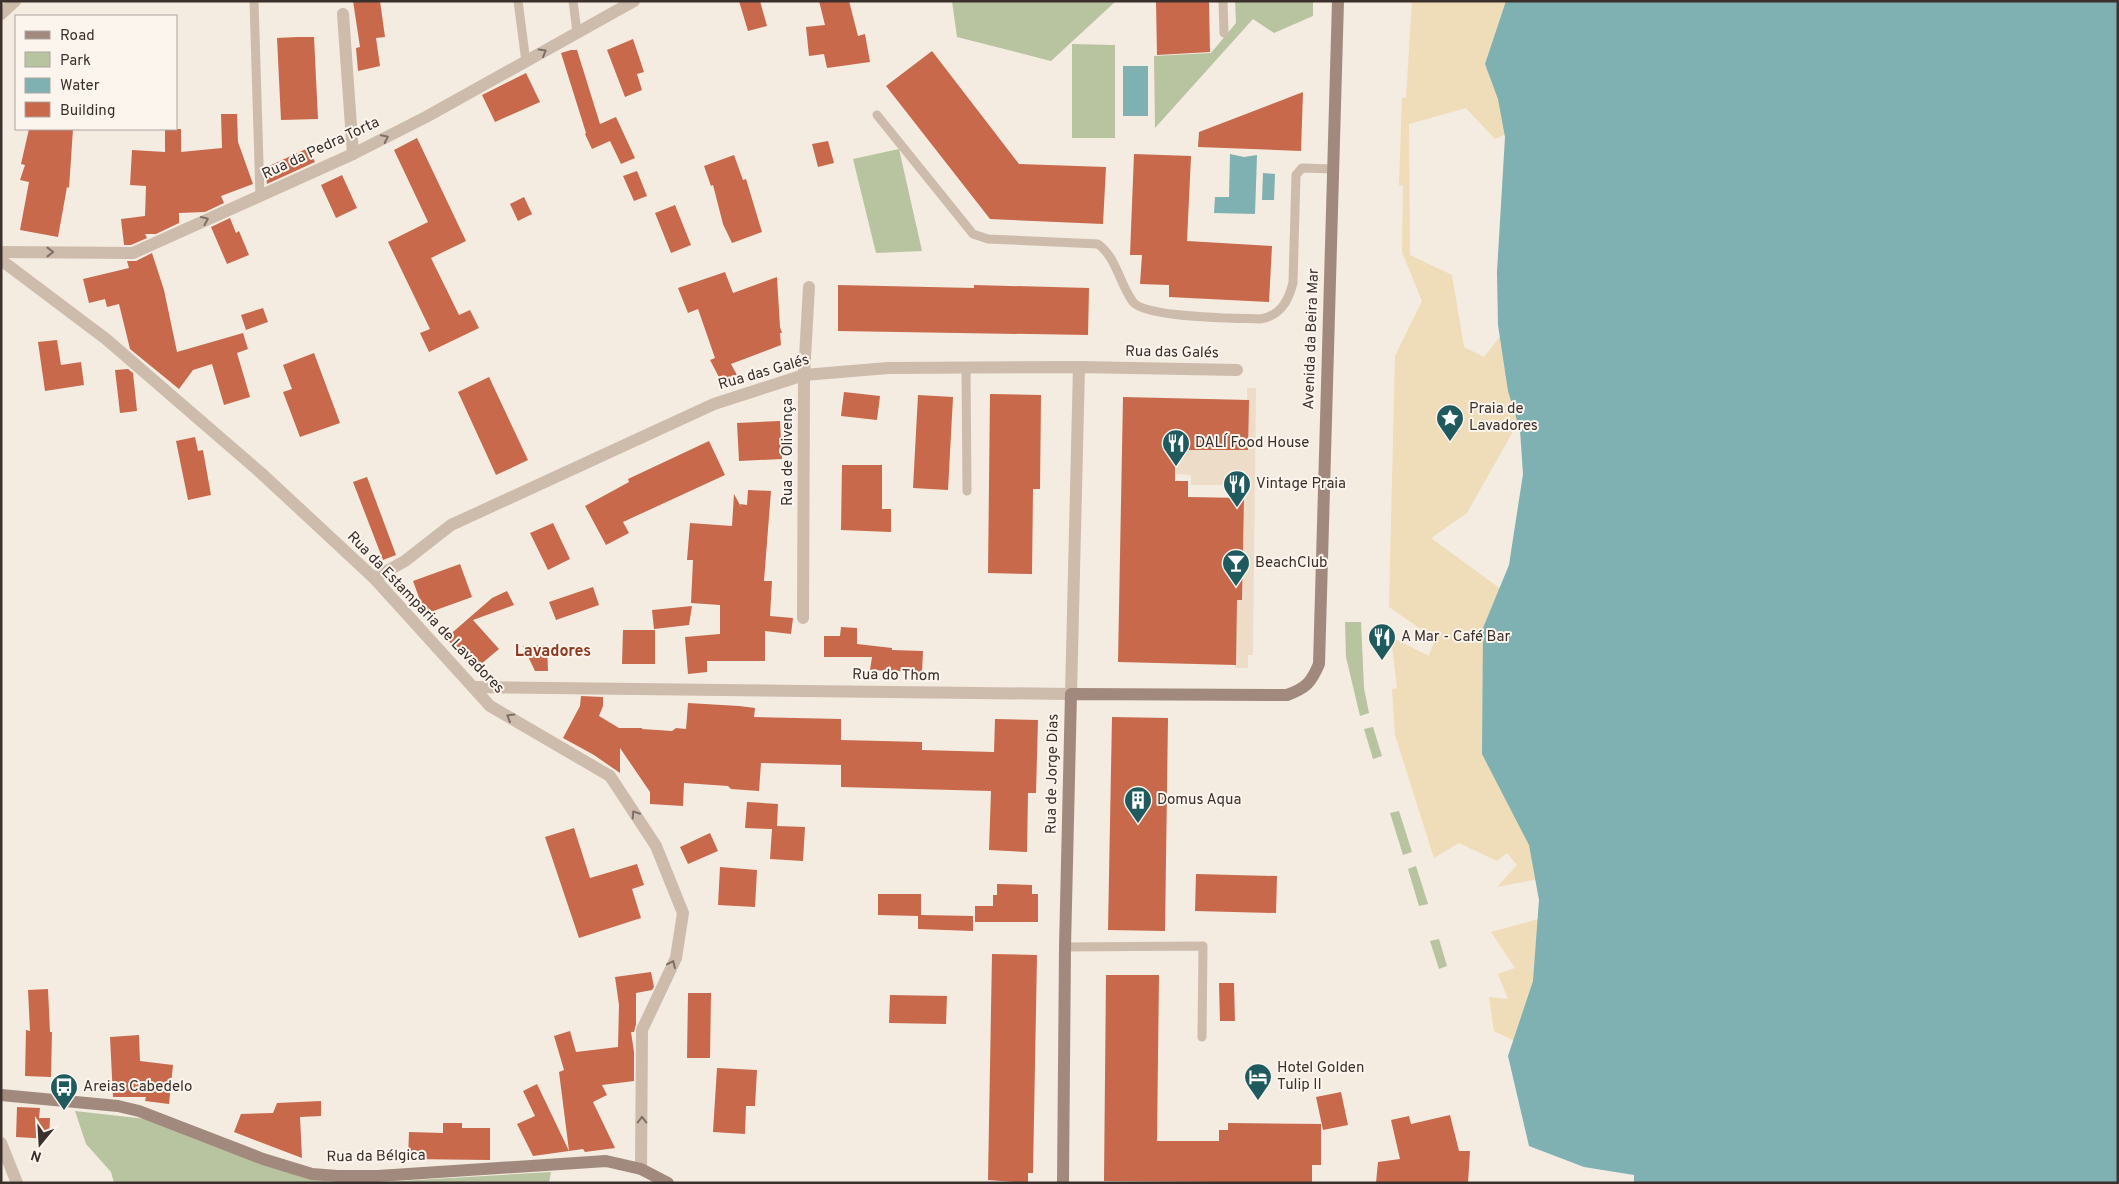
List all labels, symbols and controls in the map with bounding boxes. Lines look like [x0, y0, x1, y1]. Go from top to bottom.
legend [15, 15, 178, 130]
text: Road [60, 27, 95, 46]
one-way arrow [538, 49, 547, 59]
text: Park [60, 52, 91, 71]
text: Water [60, 77, 100, 96]
text: Building [60, 102, 115, 121]
street label: Rua da Pedra Torta [259, 113, 383, 185]
one-way arrow [380, 134, 389, 144]
one-way arrow [200, 216, 209, 227]
one-way arrow [46, 247, 54, 257]
street label: Avenida da Beira Mar [1300, 268, 1324, 410]
street label: Rua das Galés [1125, 343, 1219, 363]
street label: Rua das Galés [716, 351, 812, 395]
street label: Rua de Olivença [779, 398, 798, 506]
place label: Praia de Lavadores [1469, 400, 1538, 436]
place icon: Praia de Lavadores [1435, 403, 1465, 442]
restaurant icon: DALÍ Food House [1161, 428, 1191, 467]
place label: DALÍ Food House [1195, 433, 1309, 453]
restaurant icon: Vintage Praia [1222, 469, 1252, 508]
place label: Vintage Praia [1256, 475, 1346, 494]
street label: Rua da Estamparia de Lavadores [342, 528, 508, 698]
bar icon: BeachClub [1221, 548, 1251, 587]
place label: BeachClub [1255, 554, 1328, 573]
restaurant icon: A Mar - Café Bar [1367, 622, 1397, 661]
place label: A Mar - Café Bar [1401, 628, 1511, 647]
district label: Lavadores [515, 642, 591, 662]
street label: Rua do Thom [852, 666, 940, 686]
one-way arrow [506, 714, 515, 724]
street label: Rua de Jorge Dias [1042, 714, 1064, 834]
building icon: Domus Aqua [1123, 785, 1153, 824]
place label: Domus Aqua [1157, 791, 1241, 810]
one-way arrow [632, 811, 642, 820]
one-way arrow [666, 960, 677, 969]
place label: Hotel Golden Tulip II [1277, 1059, 1365, 1095]
hotel icon: Hotel Golden Tulip II [1243, 1062, 1273, 1101]
bus stop icon: Areias Cabedelo [49, 1072, 79, 1111]
place label: Areias Cabedelo [83, 1078, 192, 1097]
one-way arrow [637, 1116, 647, 1124]
north arrow [15, 1119, 65, 1169]
text: N [29, 1145, 44, 1165]
street label: Rua da Bélgica [326, 1147, 426, 1167]

